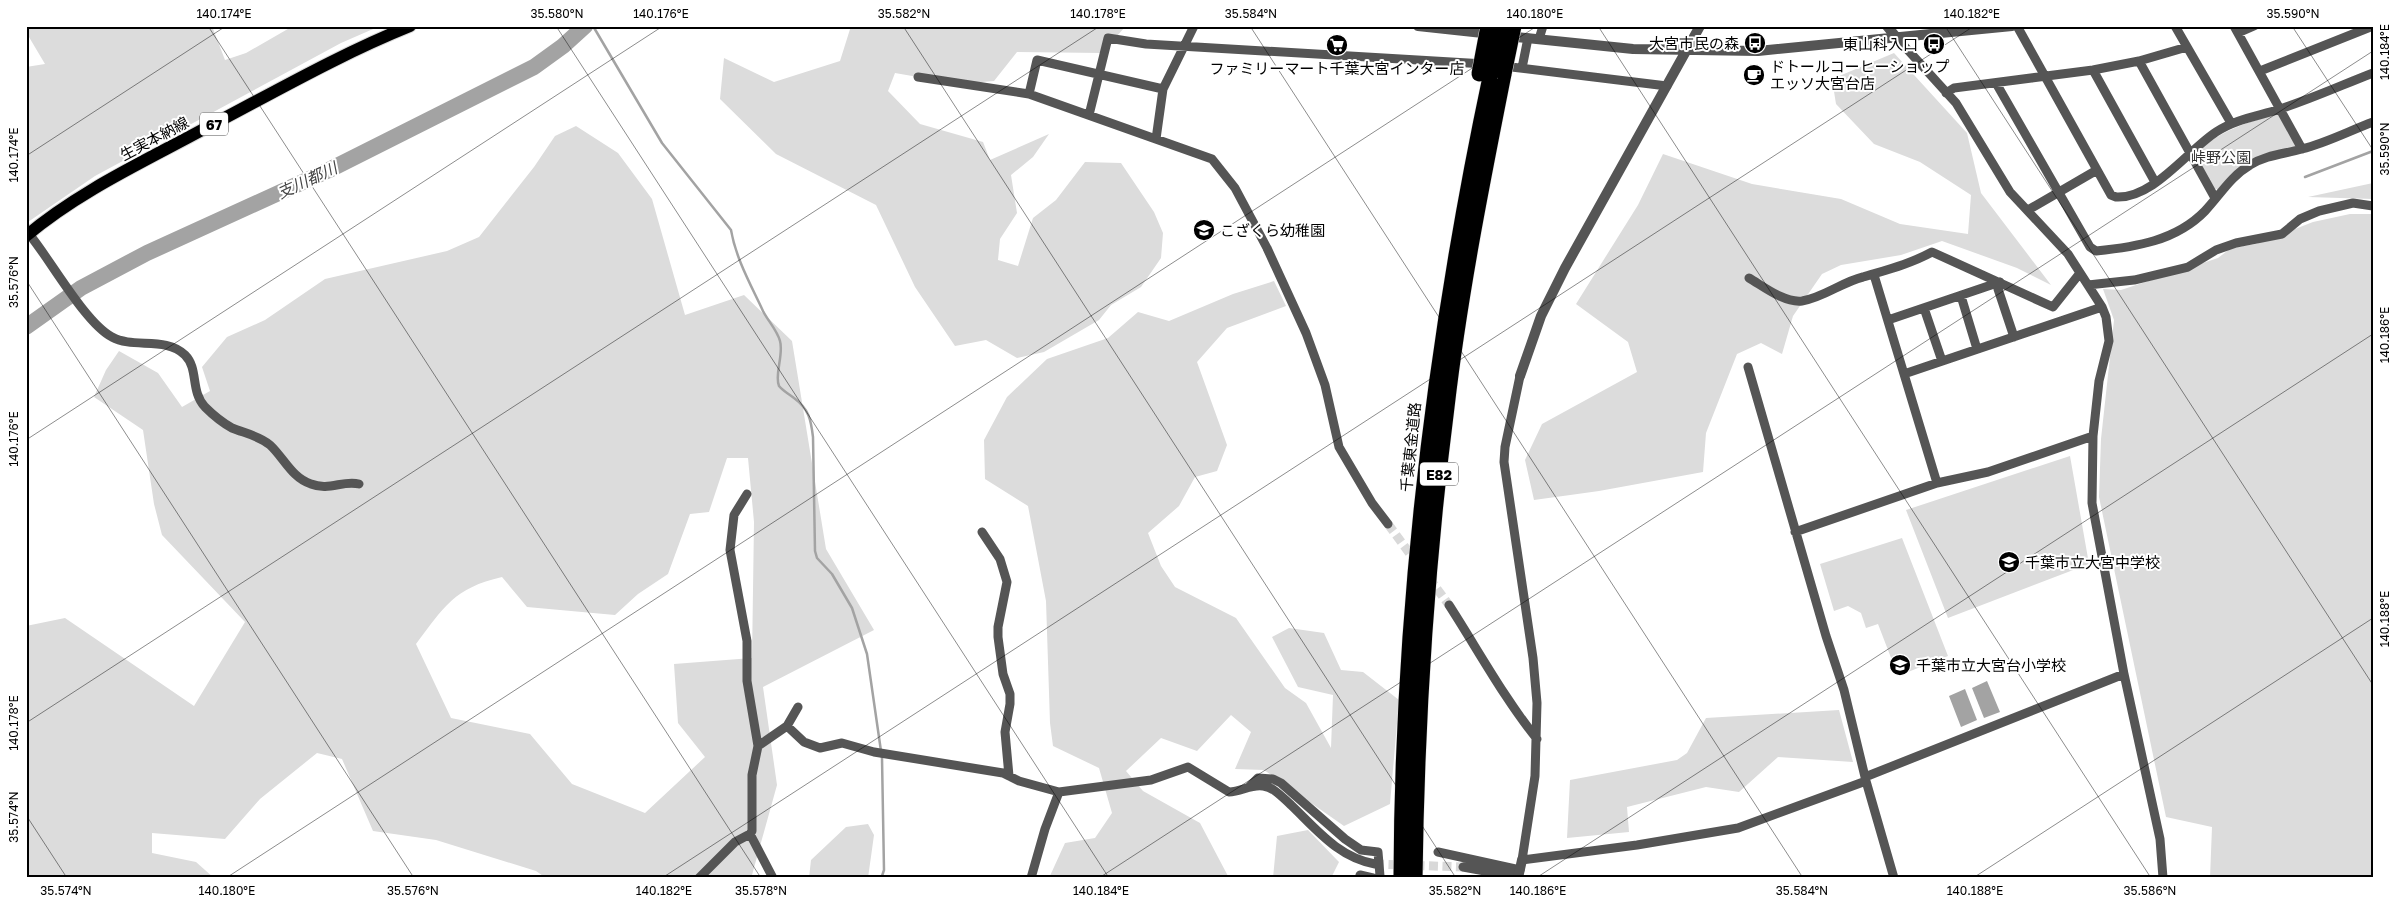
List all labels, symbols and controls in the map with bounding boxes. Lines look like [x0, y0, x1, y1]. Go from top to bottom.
text: 140.174°E [196, 6, 252, 21]
text: 35.580°N [530, 6, 584, 21]
text: 140.176°E [633, 6, 689, 21]
text: 35.582°N [878, 6, 930, 21]
text: 140.178°E [1070, 6, 1126, 21]
text: 35.584°N [1225, 6, 1277, 21]
text: 140.180°E [1507, 6, 1563, 21]
text: 140.182°E [1944, 6, 2000, 21]
text: 35.590°N [2266, 6, 2320, 21]
text: 140.184°E [2377, 24, 2392, 80]
bus stop icon: 大宮市民の森 [1743, 31, 1767, 55]
bus stop icon: 東山科入口 [1922, 32, 1946, 56]
supermarket icon: ファミリーマート千葉大宮インター店 [1325, 33, 1349, 57]
place label: 大宮市民の森 [1649, 34, 1739, 52]
place label: 東山科入口 [1843, 35, 1918, 53]
place label: ドトールコーヒーショップ エッソ大宮台店 [1770, 57, 1949, 92]
place label: ファミリーマート千葉大宮インター店 [1209, 59, 1465, 77]
cafe icon: ドトールコーヒーショップ エッソ大宮台店 [1742, 63, 1766, 87]
street label: 生実本納線 [117, 112, 191, 164]
road number: 67 [200, 112, 228, 136]
text: 35.590°N [2377, 122, 2392, 176]
text: 140.174°E [6, 127, 21, 183]
park label: 峠野公園 [2191, 148, 2251, 166]
water label: 支川都川 [274, 157, 342, 203]
school or university icon: こざくら幼稚園 [1192, 218, 1216, 242]
place label: こざくら幼稚園 [1220, 221, 1325, 239]
text: 35.576°N [6, 256, 21, 308]
text: 140.186°E [2377, 307, 2392, 363]
street label: 千葉東金道路 [1396, 401, 1424, 493]
text: 140.176°E [6, 411, 21, 467]
road number: E82 [1420, 462, 1458, 486]
school or university icon: 千葉市立大宮中学校 [1997, 550, 2021, 574]
place label: 千葉市立大宮中学校 [2025, 553, 2160, 571]
text: 140.188°E [2377, 591, 2392, 647]
school or university icon: 千葉市立大宮台小学校 [1888, 653, 1912, 677]
place label: 千葉市立大宮台小学校 [1916, 656, 2066, 674]
text: 140.178°E [6, 695, 21, 751]
text: 35.574°N [6, 791, 21, 843]
text: 35.574°N [40, 883, 92, 898]
text: 140.180°E [199, 883, 255, 898]
text: 35.576°N [387, 883, 439, 898]
text: 140.182°E [636, 883, 692, 898]
text: 35.578°N [735, 883, 787, 898]
text: 140.184°E [1073, 883, 1129, 898]
text: 35.582°N [1429, 883, 1481, 898]
text: 140.186°E [1510, 883, 1566, 898]
text: 35.584°N [1776, 883, 1828, 898]
text: 140.188°E [1947, 883, 2003, 898]
text: 35.586°N [2124, 883, 2176, 898]

